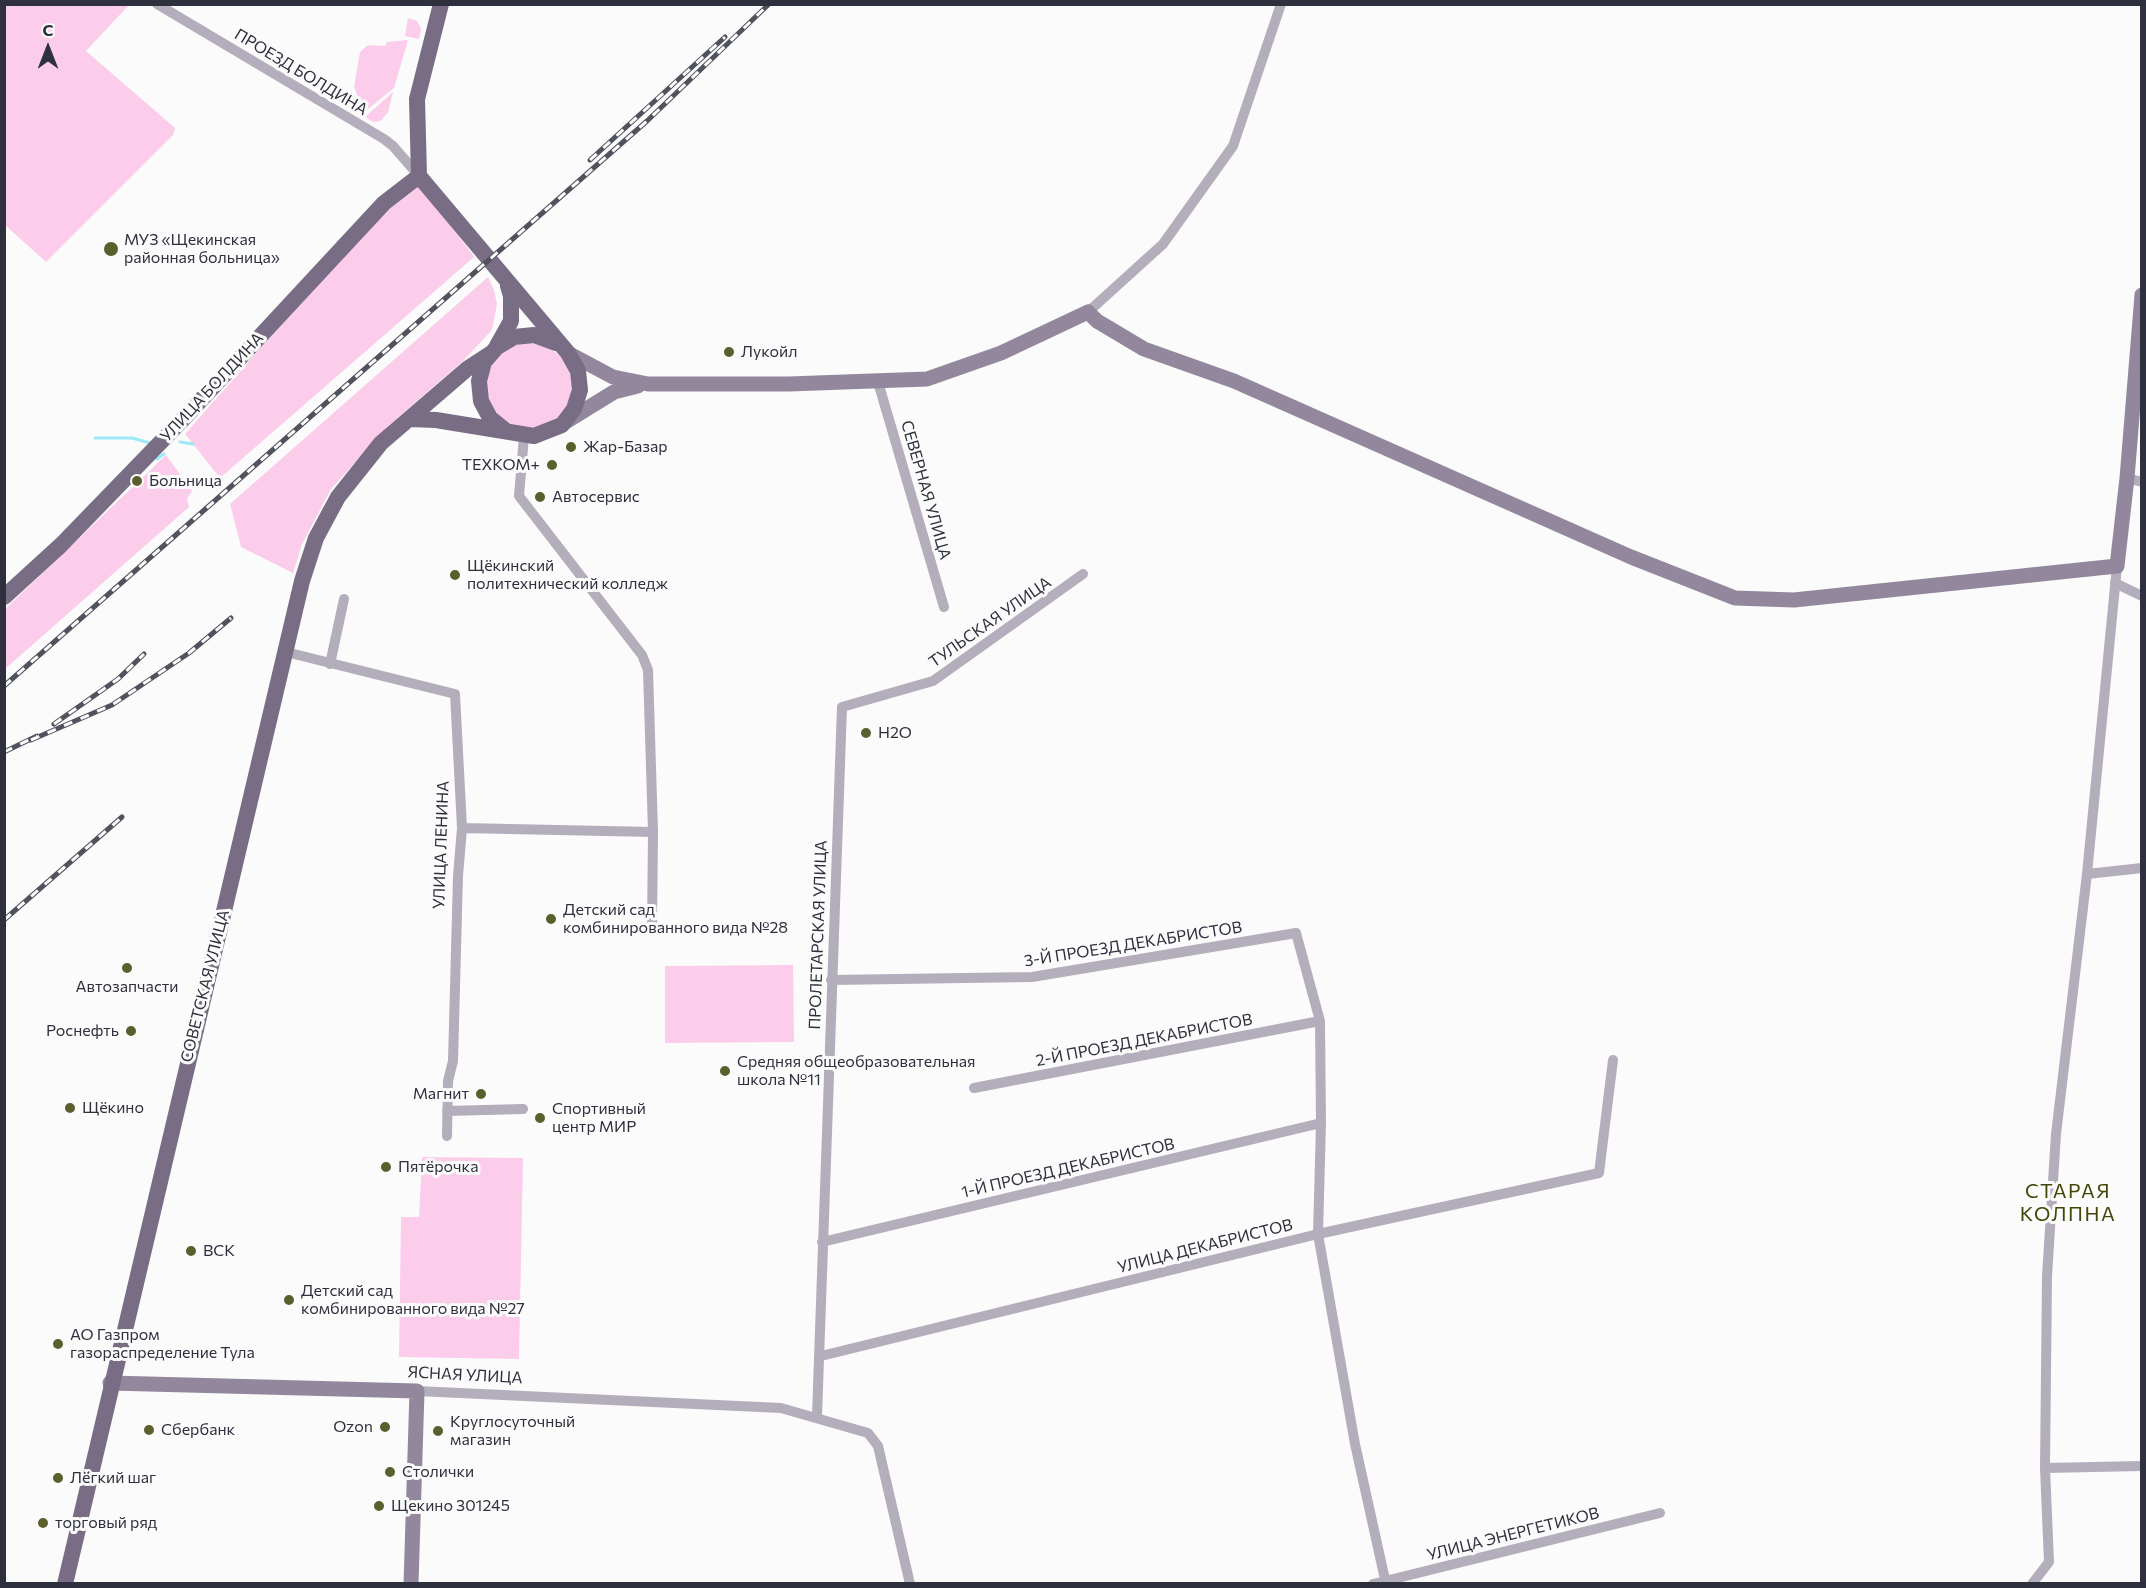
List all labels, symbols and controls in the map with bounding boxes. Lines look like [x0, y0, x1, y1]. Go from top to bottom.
north arrow [18, 18, 78, 78]
text: С [43, 20, 53, 39]
street label: ПРОЕЗД БОЛДИНА [231, 25, 371, 119]
place label: МУЗ «Щекинская районная больница» [124, 230, 280, 268]
marker: МУЗ «Щекинская районная больница» [102, 240, 120, 258]
street label: УЛИЦА БОЛДИНА [156, 328, 268, 446]
place label: Лукойл [741, 342, 797, 362]
marker: Лукойл [722, 345, 736, 359]
street label: СЕВЕРНАЯ УЛИЦА [897, 418, 955, 562]
place label: Жар-Базар [583, 437, 668, 457]
marker: Жар-Базар [564, 440, 578, 454]
place label: ТЕХКОМ+ [462, 455, 540, 475]
marker: ТЕХКОМ+ [545, 458, 559, 472]
place label: Больница [149, 471, 222, 491]
marker: Больница [130, 474, 144, 488]
place label: Автосервис [552, 487, 640, 507]
marker: Автосервис [533, 490, 547, 504]
place label: Щёкинский политехнический колледж [467, 556, 668, 594]
marker: Щёкинский политехнический колледж [448, 568, 462, 582]
street label: ТУЛЬСКАЯ УЛИЦА [925, 573, 1055, 671]
place label: Н2О [878, 723, 912, 743]
marker: Н2О [859, 726, 873, 740]
street label: УЛИЦА ЛЕНИНА [429, 781, 453, 909]
street label: ПРОЛЕТАРСКАЯ УЛИЦА [805, 840, 831, 1030]
place label: Детский сад комбинированного вида №28 [563, 900, 788, 938]
street label: СОВЕТСКАЯ УЛИЦА [177, 908, 233, 1064]
marker: Детский сад комбинированного вида №28 [544, 912, 558, 926]
street label: 3-Й ПРОЕЗД ДЕКАБРИСТОВ [1023, 917, 1243, 971]
marker: Автозапчасти [120, 961, 134, 975]
place label: Автозапчасти [75, 977, 179, 997]
street label: 2-Й ПРОЕЗД ДЕКАБРИСТОВ [1034, 1010, 1254, 1070]
place label: Роснефть [46, 1021, 119, 1041]
marker: Роснефть [124, 1024, 138, 1038]
place label: Средняя общеобразовательная школа №11 [737, 1052, 975, 1090]
marker: Средняя общеобразовательная школа №11 [718, 1064, 732, 1078]
place label: Магнит [413, 1084, 469, 1104]
marker: Магнит [474, 1087, 488, 1101]
place label: Щёкино [82, 1098, 144, 1118]
place label: Спортивный центр МИР [552, 1099, 646, 1137]
marker: Щёкино [63, 1101, 77, 1115]
marker: Спортивный центр МИР [533, 1111, 547, 1125]
street label: 1-Й ПРОЕЗД ДЕКАБРИСТОВ [960, 1134, 1176, 1202]
place label: Пятёрочка [398, 1157, 478, 1177]
marker: Пятёрочка [379, 1160, 393, 1174]
district label: СТАРАЯ КОЛПНА [2020, 1179, 2116, 1226]
street label: УЛИЦА ДЕКАБРИСТОВ [1115, 1215, 1295, 1277]
place label: ВСК [203, 1241, 235, 1261]
marker: ВСК [184, 1244, 198, 1258]
place label: Детский сад комбинированного вида №27 [301, 1281, 525, 1319]
marker: Детский сад комбинированного вида №27 [282, 1293, 296, 1307]
place label: АО Газпром газораспределение Тула [70, 1325, 255, 1363]
marker: АО Газпром газораспределение Тула [51, 1337, 65, 1351]
street label: ЯСНАЯ УЛИЦА [407, 1362, 523, 1388]
place label: Круглосуточный магазин [450, 1412, 575, 1450]
place label: Ozon [333, 1417, 373, 1437]
place label: Сбербанк [161, 1420, 235, 1440]
marker: Ozon [378, 1420, 392, 1434]
marker: Сбербанк [142, 1423, 156, 1437]
marker: Круглосуточный магазин [431, 1424, 445, 1438]
place label: Столички [402, 1462, 474, 1482]
marker: Столички [383, 1465, 397, 1479]
place label: Лёгкий шаг [70, 1468, 156, 1488]
marker: Лёгкий шаг [51, 1471, 65, 1485]
place label: Щекино 301245 [391, 1496, 510, 1516]
marker: Щекино 301245 [372, 1499, 386, 1513]
street label: УЛИЦА ЭНЕРГЕТИКОВ [1425, 1503, 1601, 1565]
place label: торговый ряд [55, 1513, 157, 1533]
marker: торговый ряд [36, 1516, 50, 1530]

